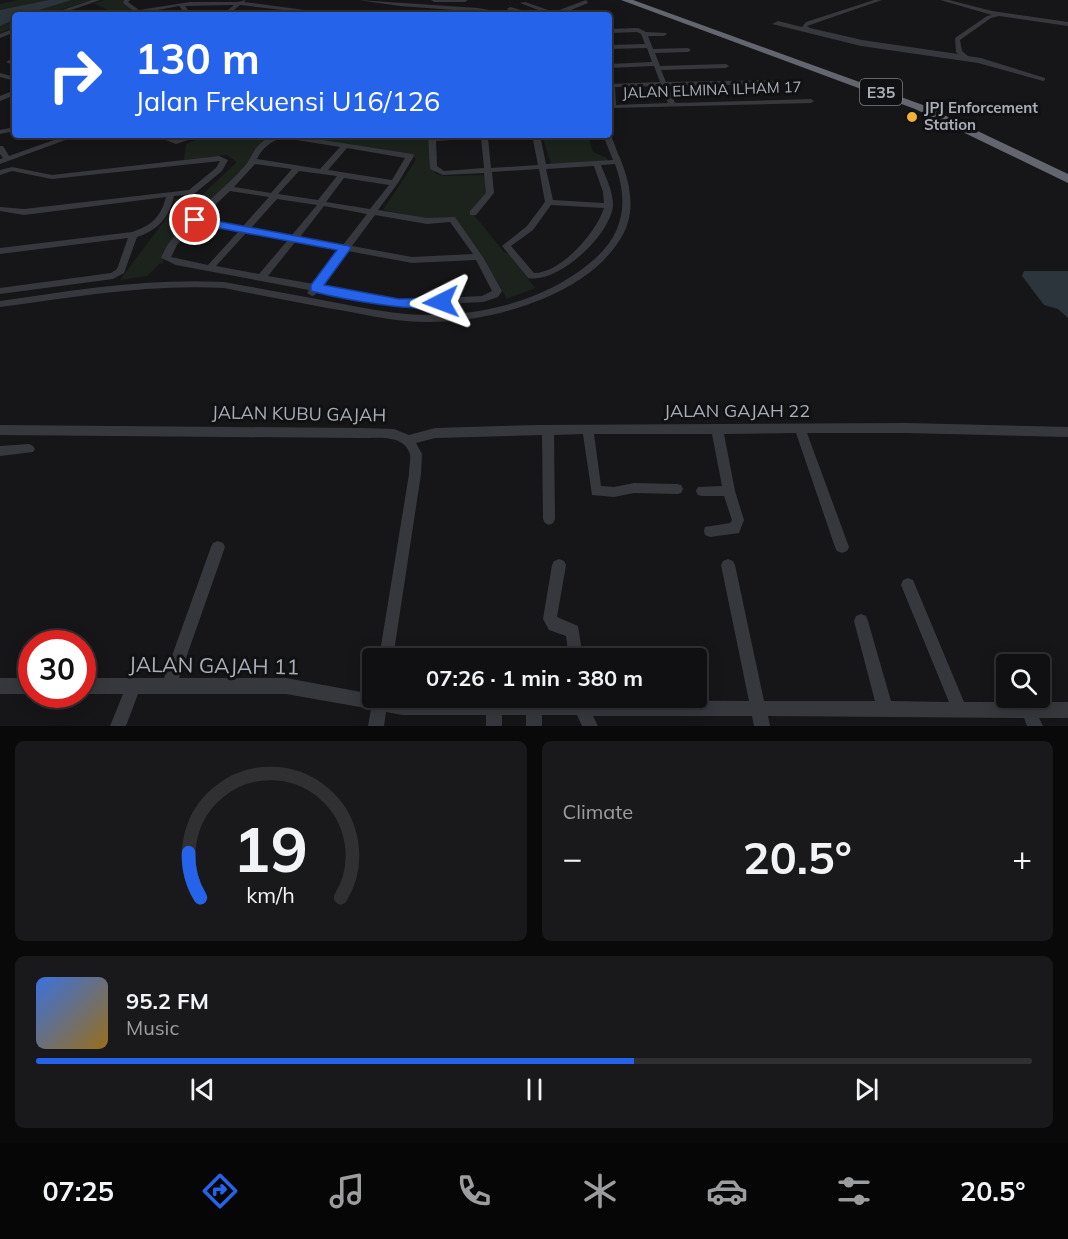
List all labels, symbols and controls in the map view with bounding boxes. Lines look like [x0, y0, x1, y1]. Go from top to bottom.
text: 130 m [135, 32, 260, 85]
icon: right [36, 36, 114, 114]
street label: JALAN ELMINA ILHAM 17 [622, 77, 802, 102]
road number: E35 [860, 79, 902, 105]
text: Jalan Frekuensi U16/126 [135, 84, 440, 118]
place label: JPJ Enforcement Station [924, 98, 1038, 134]
marker: JPJ Enforcement Station [905, 110, 919, 124]
pin [169, 194, 220, 245]
icon: arrive [178, 203, 211, 236]
position arrow [409, 270, 473, 334]
street label: JALAN GAJAH 22 [664, 399, 810, 422]
street label: JALAN KUBU GAJAH [212, 400, 386, 427]
speed limit sign: 30 [18, 630, 96, 708]
street label: JALAN GAJAH 11 [129, 651, 299, 679]
map controls [996, 654, 1050, 708]
button: search [996, 654, 1050, 708]
text: 07:26 · 1 min · 380 m [426, 664, 643, 692]
text: Climate [563, 799, 633, 824]
text: 19 [233, 809, 308, 888]
text: 20.5° [743, 829, 852, 885]
text: − [563, 837, 582, 878]
text: + [1012, 837, 1032, 878]
text: km/h [246, 881, 295, 908]
text: 95.2 FM [126, 987, 209, 1015]
text: Music [126, 1015, 179, 1040]
icon: previous [186, 1073, 219, 1106]
icon: pause [518, 1073, 551, 1106]
icon: next [850, 1073, 883, 1106]
icon: directions [199, 1170, 241, 1212]
icon: music [326, 1170, 368, 1212]
icon: phone [453, 1170, 495, 1212]
icon: climate [579, 1170, 621, 1212]
icon: car [706, 1170, 748, 1212]
icon: filters [833, 1170, 875, 1212]
text: 07:25 [42, 1174, 114, 1208]
text: 20.5° [960, 1174, 1025, 1208]

